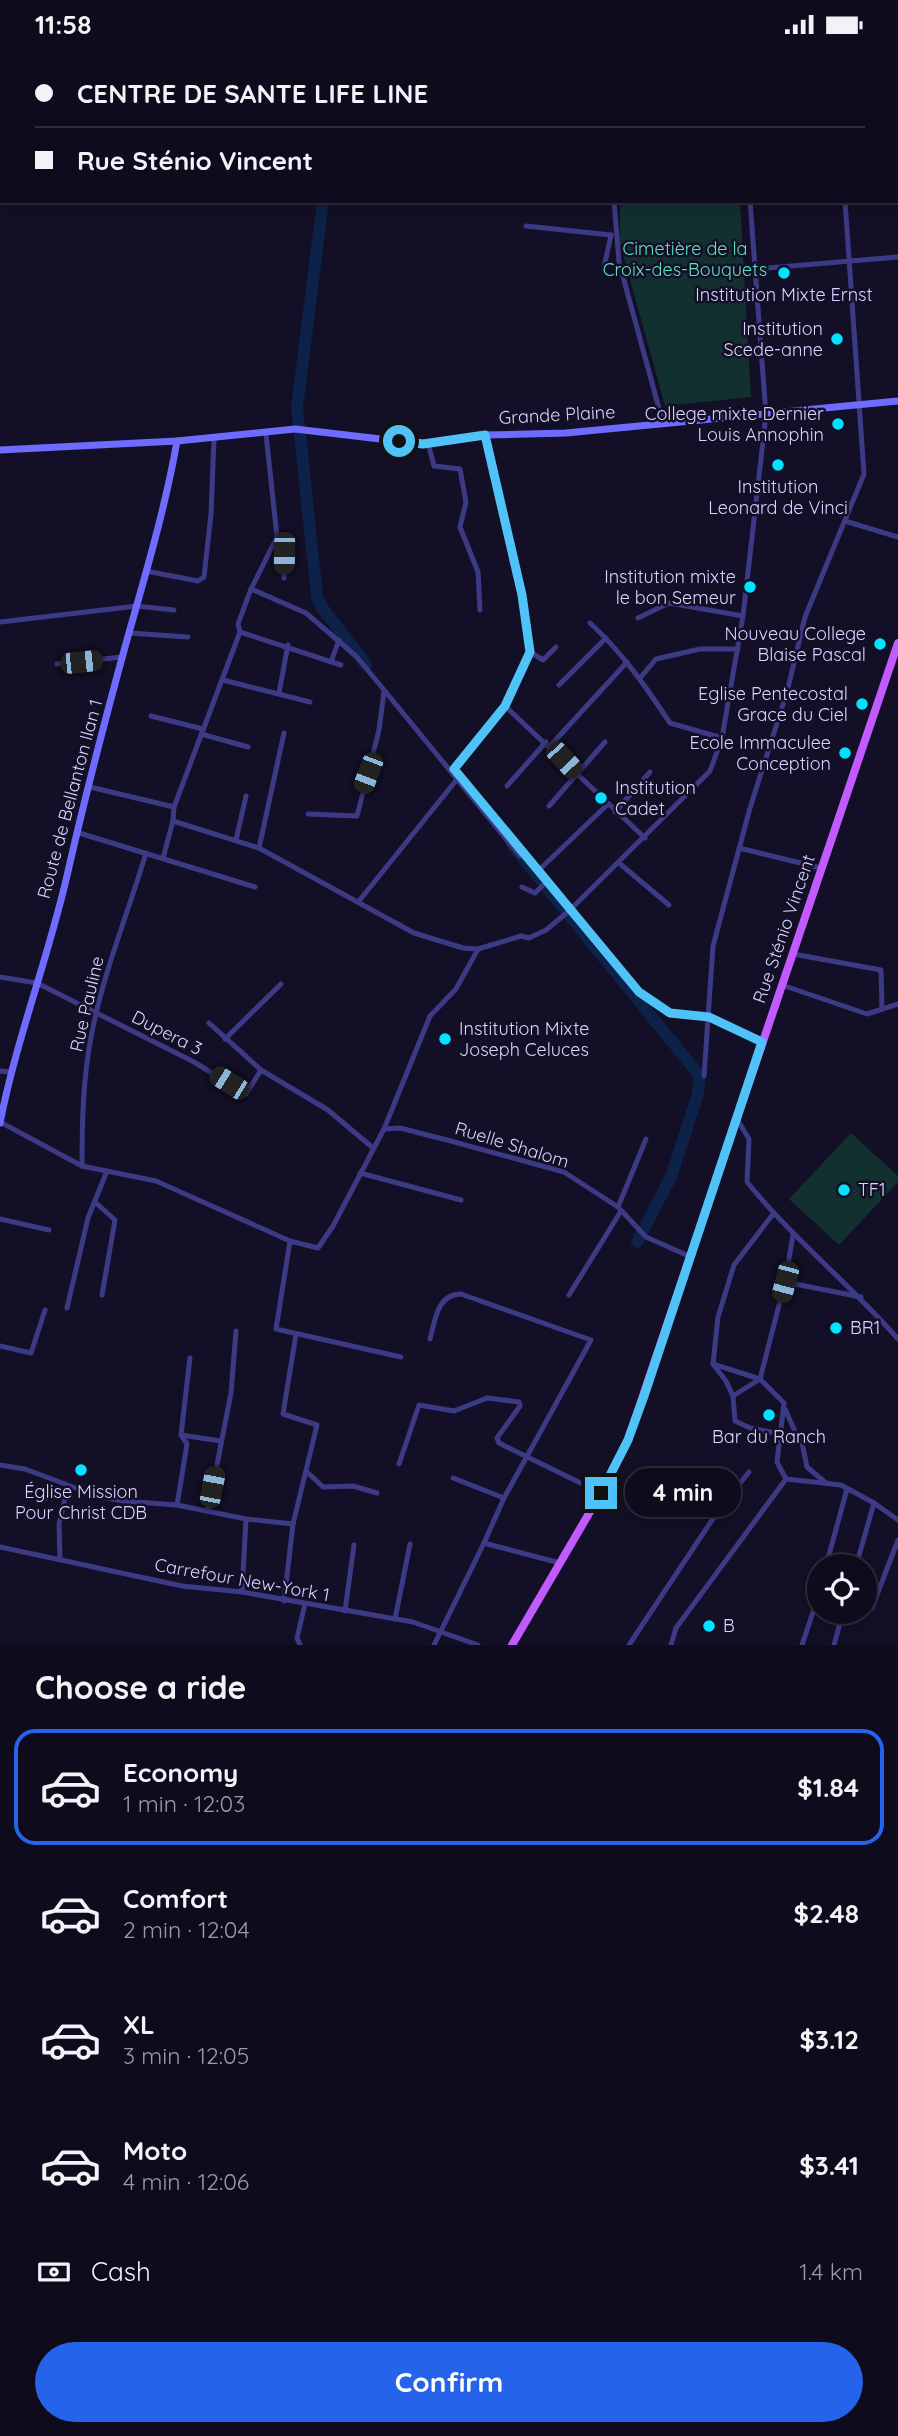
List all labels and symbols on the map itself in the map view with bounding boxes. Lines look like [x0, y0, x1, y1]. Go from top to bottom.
park label: Cimetière de la Croix-des-Bouquets [603, 237, 767, 281]
marker: Institution Mixte Ernst [776, 265, 792, 281]
place label: Institution Mixte Ernst [695, 283, 873, 306]
place label: Institution Scede-anne [723, 317, 823, 361]
marker: Institution Scede-anne [829, 331, 845, 347]
street label: Grande Plaine [498, 400, 616, 429]
place label: College mixte Dernier Louis Annophin [645, 402, 824, 446]
marker: College mixte Dernier Louis Annophin [830, 416, 846, 432]
route start [383, 425, 415, 457]
marker: Institution Leonard de Vinci [770, 457, 786, 473]
place label: Institution Leonard de Vinci [708, 475, 848, 519]
car [274, 532, 295, 574]
place label: Institution mixte le bon Semeur [604, 565, 736, 609]
marker: Institution mixte le bon Semeur [742, 579, 758, 595]
place label: Nouveau College Blaise Pascal [724, 622, 866, 666]
marker: Nouveau College Blaise Pascal [872, 636, 888, 652]
car [60, 649, 103, 675]
place label: Eglise Pentecostal Grace du Ciel [698, 682, 848, 726]
marker: Eglise Pentecostal Grace du Ciel [854, 696, 870, 712]
street label: Route de Bellanton Ilan 1 [32, 697, 107, 901]
place label: Ecole Immaculee Conception [690, 731, 831, 775]
car [542, 737, 587, 783]
marker: Ecole Immaculee Conception [837, 745, 853, 761]
car [351, 750, 386, 796]
place label: Institution Cadet [615, 776, 696, 820]
marker: Institution Cadet [593, 790, 609, 806]
street label: Rue Sténio Vincent [747, 851, 820, 1006]
street label: Rue Pauline [64, 954, 109, 1054]
street label: Dupera 3 [128, 1005, 206, 1060]
place label: Institution Mixte Joseph Celuces [459, 1017, 589, 1061]
marker: Institution Mixte Joseph Celuces [437, 1031, 453, 1047]
car [206, 1063, 253, 1103]
street label: Ruelle Shalom [452, 1116, 572, 1173]
place label: TF1 [858, 1178, 886, 1201]
marker: TF1 [836, 1182, 852, 1198]
car [770, 1259, 801, 1305]
place label: BR1 [850, 1316, 880, 1339]
marker: BR1 [828, 1320, 844, 1336]
marker: Bar du Ranch [761, 1407, 777, 1423]
place label: Bar du Ranch [712, 1425, 826, 1448]
marker: Église Mission Pour Christ CDB [73, 1462, 89, 1478]
car [198, 1464, 227, 1510]
callout: 4 min [626, 1469, 741, 1517]
route end [585, 1477, 617, 1509]
place label: Église Mission Pour Christ CDB [15, 1480, 147, 1524]
street label: Carrefour New-York 1 [153, 1553, 331, 1606]
place label: B [723, 1614, 735, 1637]
marker: B [701, 1618, 717, 1634]

